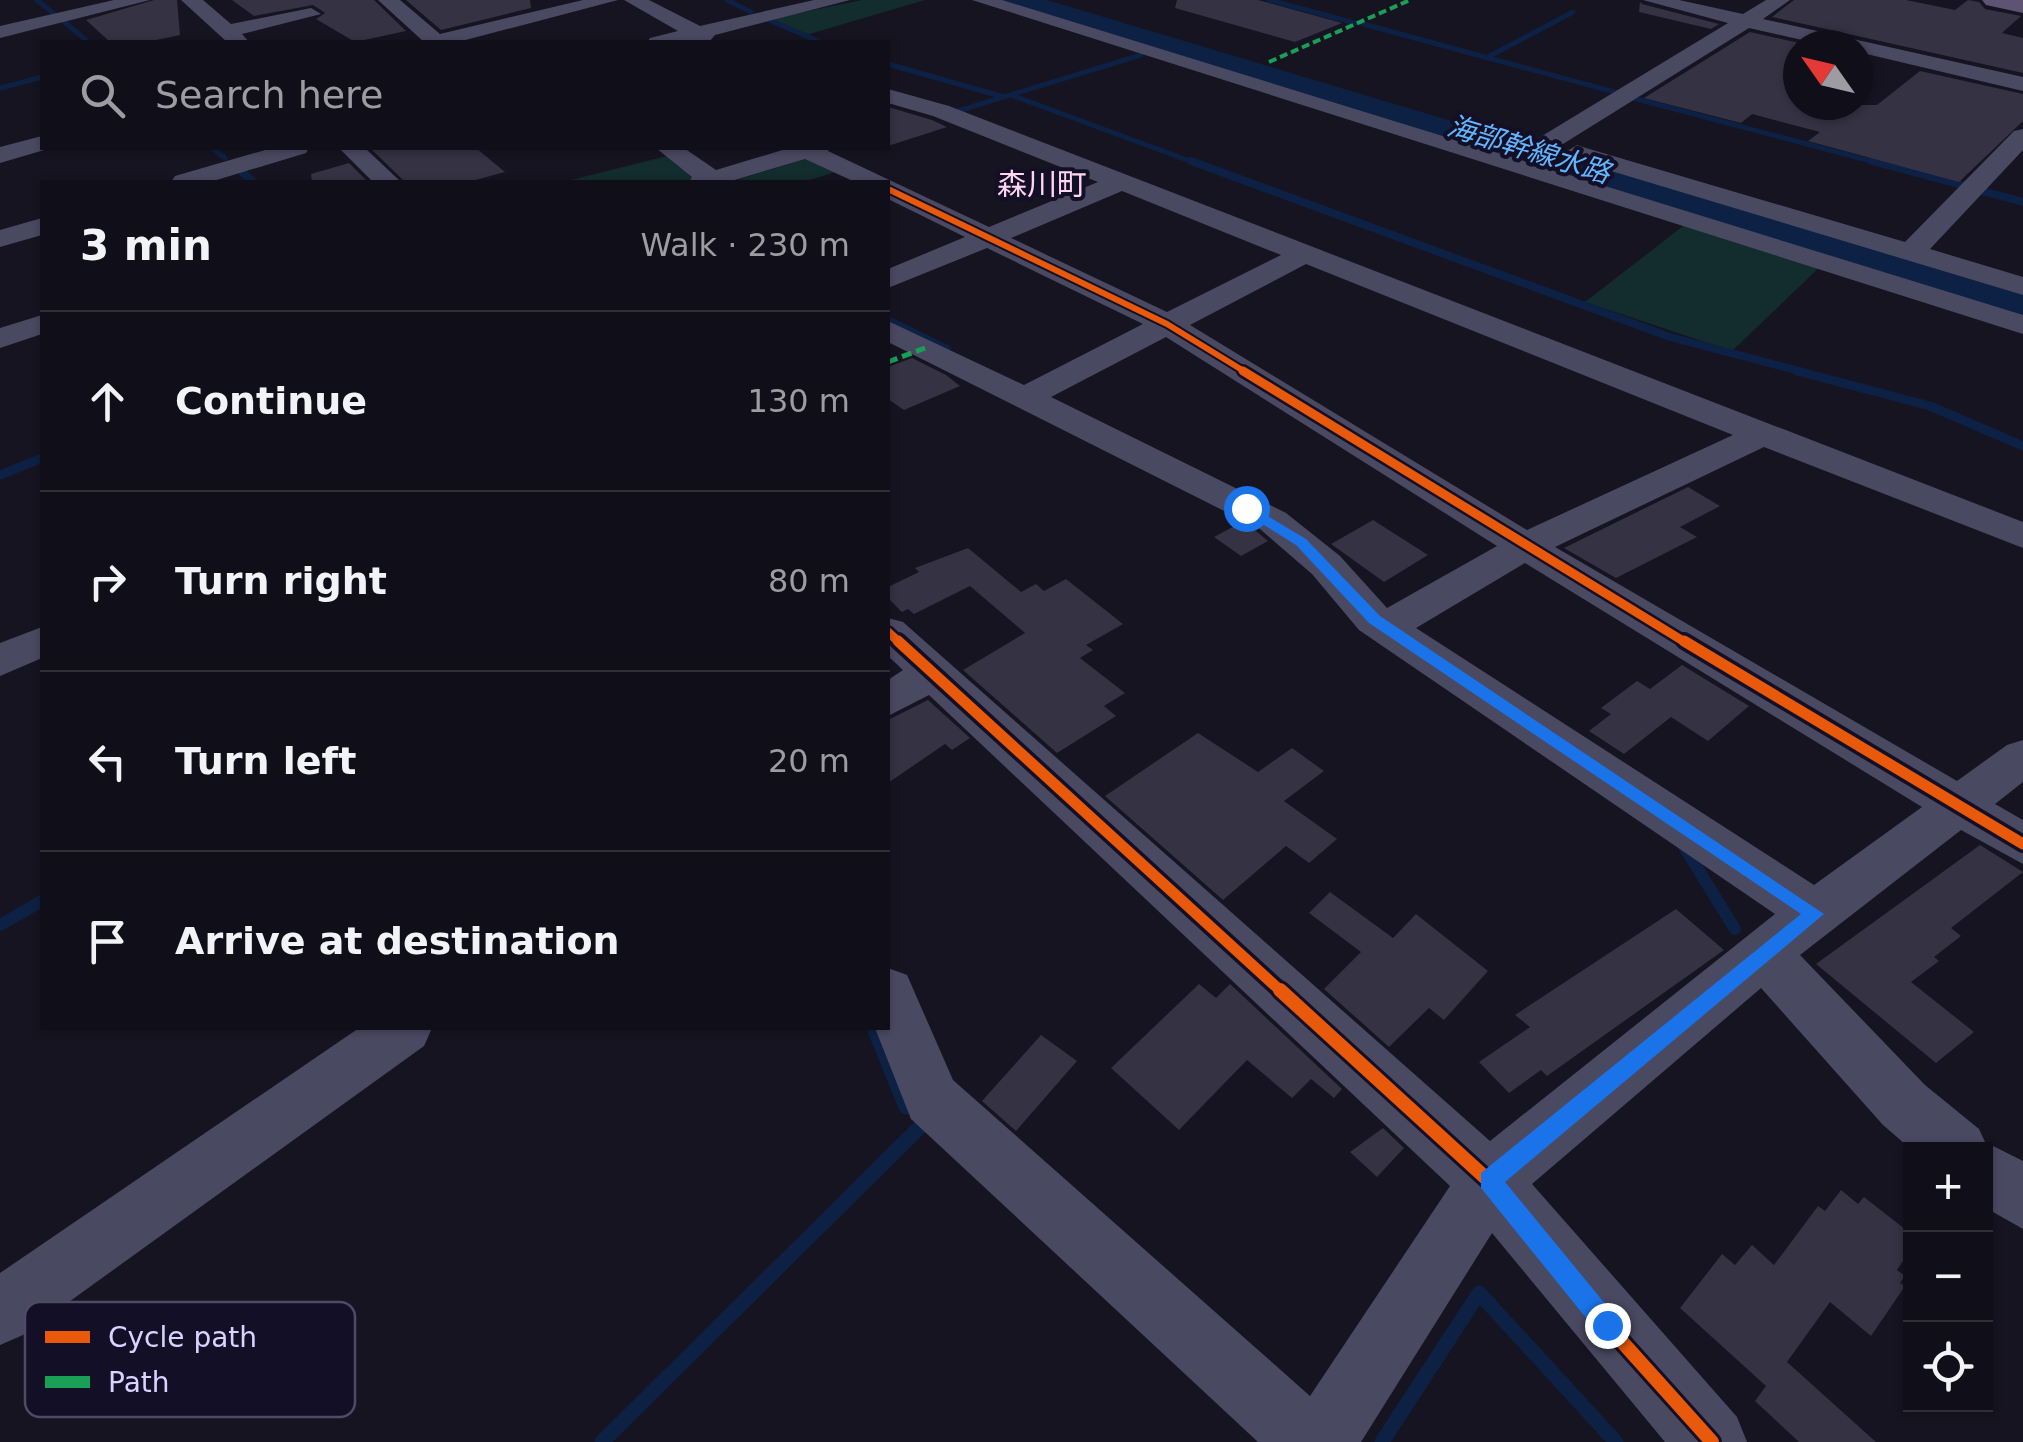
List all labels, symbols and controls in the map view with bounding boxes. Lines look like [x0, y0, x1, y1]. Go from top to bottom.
north arrow [1783, 30, 1873, 120]
search box [40, 40, 890, 150]
icon: search [75, 68, 130, 123]
text: Search here [155, 73, 383, 117]
water label: 海部幹線水路 [1444, 109, 1616, 190]
district label: 森川町 [997, 167, 1087, 202]
text: 3 min [80, 221, 212, 270]
text: Walk · 230 m [640, 226, 850, 264]
icon: ahead [80, 374, 135, 429]
text: Continue [175, 379, 367, 423]
text: 130 m [748, 382, 850, 420]
route start [1224, 486, 1270, 532]
icon: right [80, 554, 135, 609]
text: Turn right [175, 559, 387, 603]
text: 80 m [768, 562, 850, 600]
icon: left [80, 734, 135, 789]
text: Turn left [175, 739, 356, 783]
text: 20 m [768, 742, 850, 780]
icon: arrive [80, 914, 135, 969]
text: Arrive at destination [175, 919, 620, 963]
map controls [1903, 1142, 1993, 1412]
button: + [1903, 1142, 1993, 1232]
button: − [1903, 1232, 1993, 1322]
legend [25, 1302, 355, 1417]
route end [1585, 1303, 1631, 1349]
text: Cycle path [108, 1321, 257, 1354]
button: locate [1903, 1322, 1993, 1412]
text: Path [108, 1366, 170, 1399]

